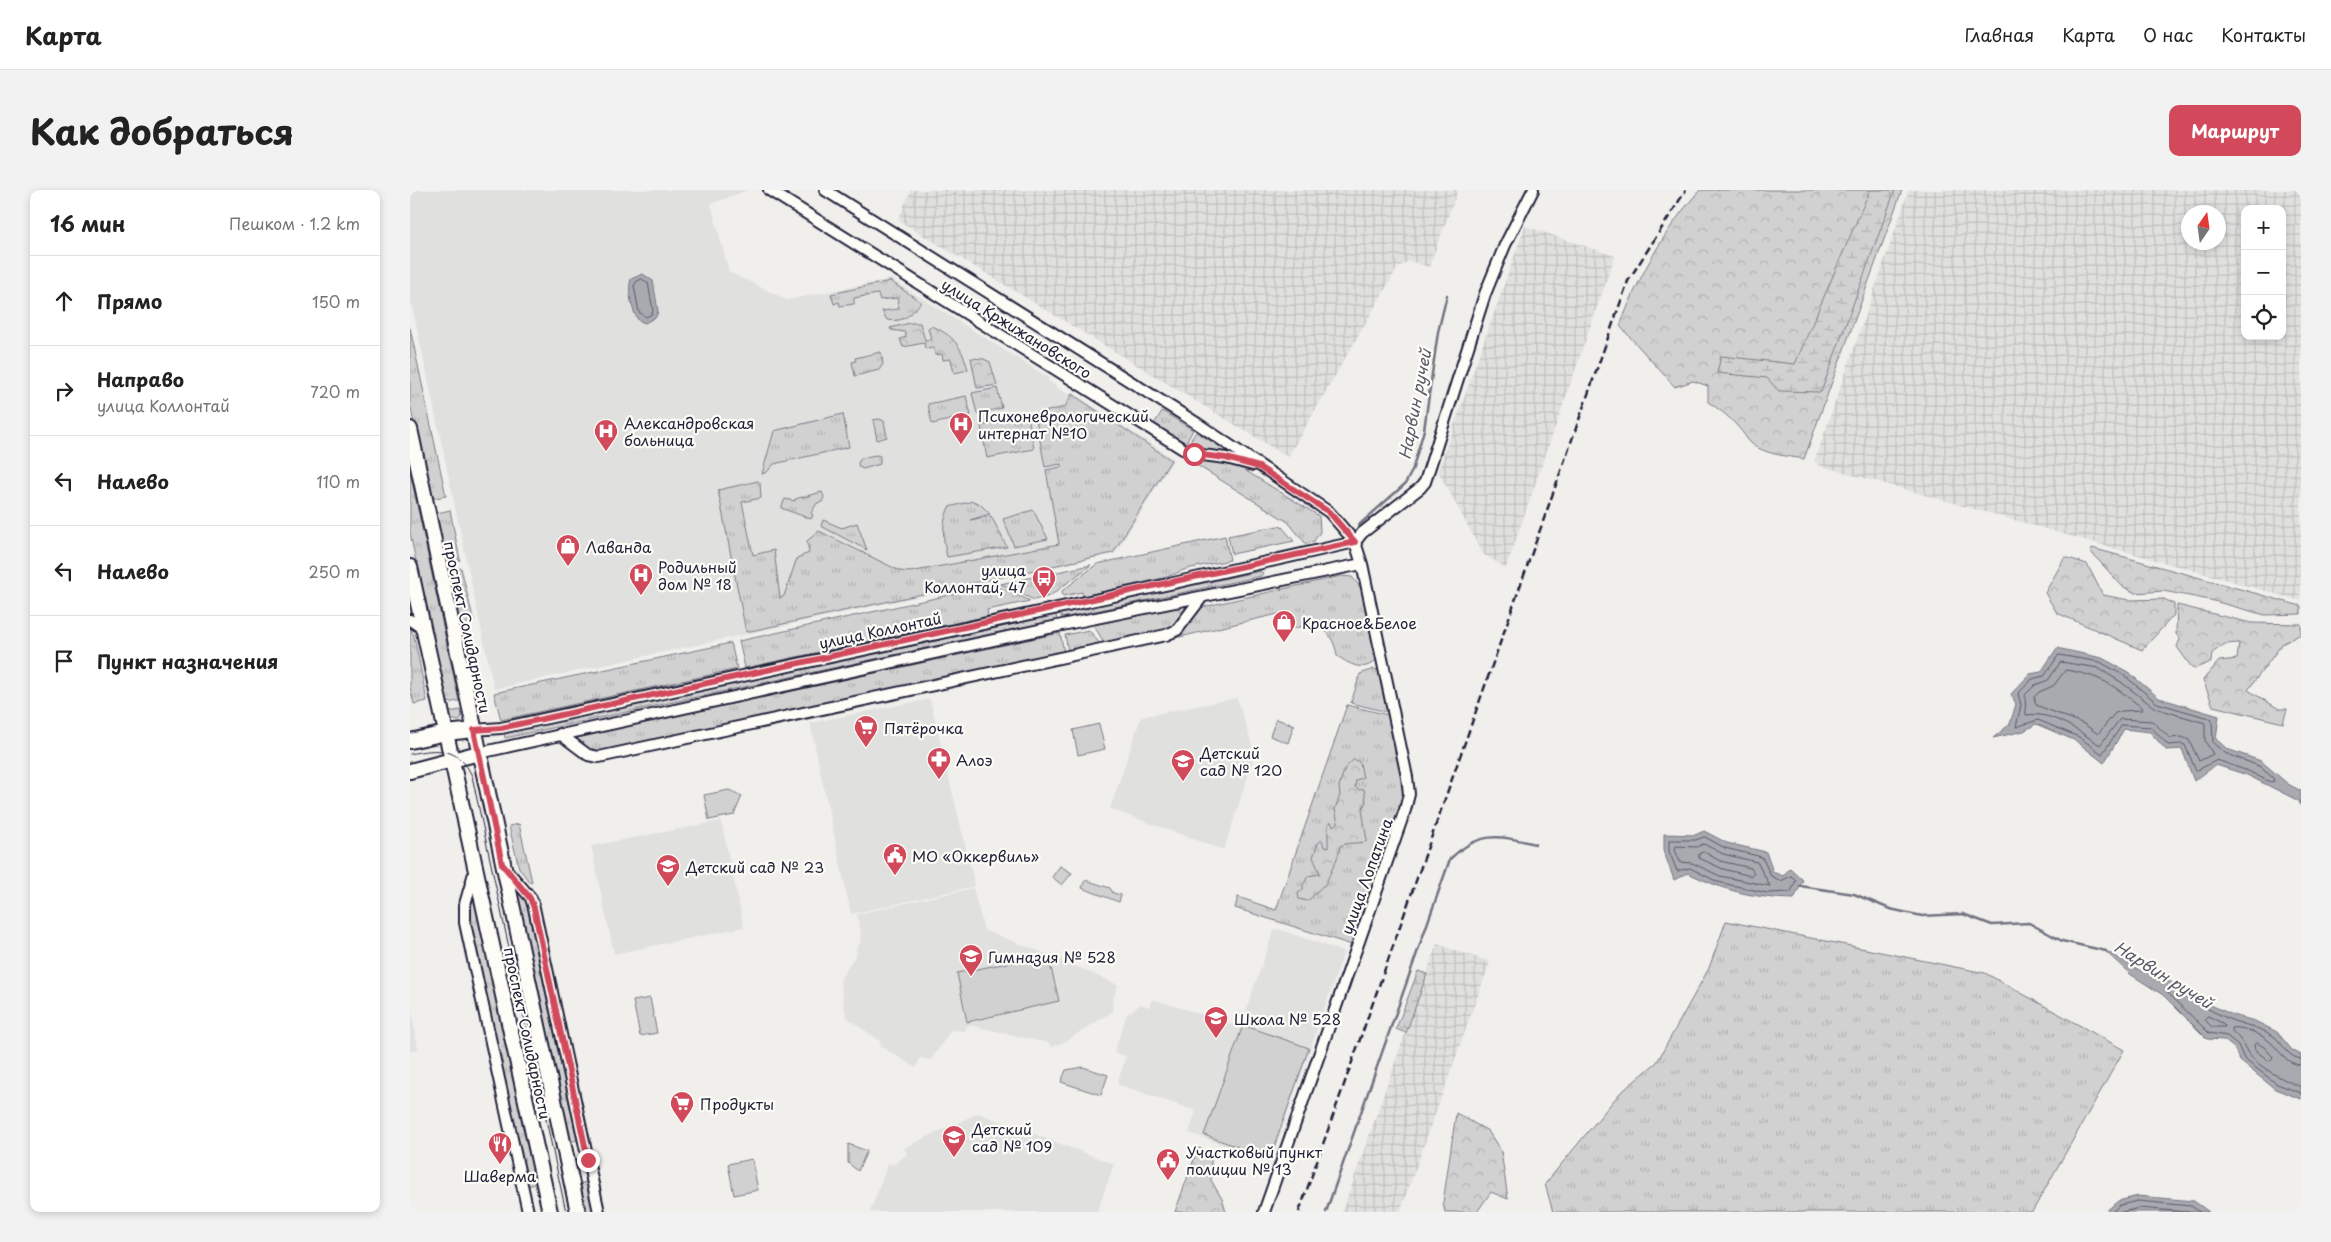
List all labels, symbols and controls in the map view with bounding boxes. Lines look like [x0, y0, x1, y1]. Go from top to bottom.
text: Карта [25, 17, 102, 53]
text: Главная [1965, 21, 2034, 48]
text: Карта [2062, 21, 2115, 48]
text: О нас [2143, 21, 2193, 48]
text: Контакты [2221, 21, 2306, 48]
text: Как добраться [30, 104, 294, 157]
button: Маршрут [2169, 105, 2301, 156]
north arrow [2181, 205, 2226, 250]
map controls [2241, 205, 2286, 340]
button: + [2241, 205, 2286, 250]
text: 16 мин [50, 207, 126, 239]
text: Пешком · 1.2 km [229, 211, 360, 235]
button: − [2241, 250, 2286, 295]
street label: улица Кржижановского [937, 272, 1097, 384]
icon: ahead [50, 287, 78, 315]
text: Прямо [97, 287, 162, 315]
text: 150 m [312, 289, 360, 313]
button: locate [2241, 295, 2286, 340]
water label: Нарвин ручей [1392, 345, 1437, 461]
text: Направо [97, 365, 184, 393]
icon: right [50, 377, 78, 405]
text: 720 m [310, 379, 360, 403]
text: улица Коллонтай [97, 393, 230, 417]
place label: Психоневрологический интернат №10 [978, 404, 1149, 444]
place label: Александровская больница [624, 411, 754, 451]
hospital icon: Психоневрологический интернат №10 [948, 411, 974, 445]
hospital icon: Александровская больница [593, 418, 619, 452]
route start [1183, 443, 1206, 466]
icon: left [50, 467, 78, 495]
text: Налево [97, 467, 169, 495]
text: 110 m [317, 469, 360, 493]
shop icon: Лаванда [555, 533, 581, 567]
place label: Лаванда [586, 535, 652, 558]
street label: проспект Солидарности [438, 539, 498, 715]
place label: Родильный дом № 18 [658, 555, 737, 595]
icon: left [50, 557, 78, 585]
text: Налево [97, 557, 169, 585]
place label: улица Коллонтай, 47 [924, 558, 1027, 598]
text: 250 m [309, 559, 360, 583]
hospital icon: Родильный дом № 18 [628, 562, 654, 596]
bus stop icon: улица Коллонтай, 47 [1031, 565, 1057, 599]
street label: улица Коллонтай [817, 606, 943, 654]
shop icon: Красное&Белое [1271, 609, 1297, 643]
place label: Красное&Белое [1302, 611, 1417, 634]
icon: arrive [50, 647, 78, 675]
text: Пункт назначения [97, 647, 278, 675]
supermarket icon: Пятёрочка [853, 714, 879, 748]
place label: Пятёрочка [884, 716, 964, 739]
place label: Детский сад № 120 [1199, 741, 1282, 781]
pharmacy icon: Алоэ [926, 746, 952, 780]
place label: Алоэ [956, 748, 992, 771]
school or university icon: Детский сад № 120 [1170, 748, 1196, 782]
street label: улица Лопатина [1334, 814, 1398, 937]
public building icon: МО «Оккервиль» [882, 842, 908, 876]
place label: МО «Оккервиль» [912, 844, 1040, 867]
school or university icon: Детский сад № 23 [655, 853, 681, 887]
place label: Детский сад № 23 [685, 855, 824, 878]
water label: Нарвин ручей [2110, 934, 2219, 1015]
school or university icon: Гимназия № 528 [958, 943, 984, 977]
street label: проспект Солидарности [498, 945, 558, 1121]
place label: Гимназия № 528 [988, 945, 1116, 968]
school or university icon: Школа № 528 [1203, 1005, 1229, 1039]
place label: Школа № 528 [1234, 1007, 1341, 1030]
supermarket icon: Продукты [669, 1090, 695, 1124]
place label: Продукты [700, 1092, 774, 1115]
place label: Детский сад № 109 [971, 1117, 1052, 1157]
school or university icon: Детский сад № 109 [941, 1124, 967, 1158]
restaurant icon: Шаверма [487, 1131, 513, 1165]
place label: Участковый пункт полиции № 13 [1186, 1140, 1323, 1180]
public building icon: Участковый пункт полиции № 13 [1155, 1147, 1181, 1181]
route end [577, 1149, 600, 1172]
place label: Шаверма [464, 1164, 537, 1187]

